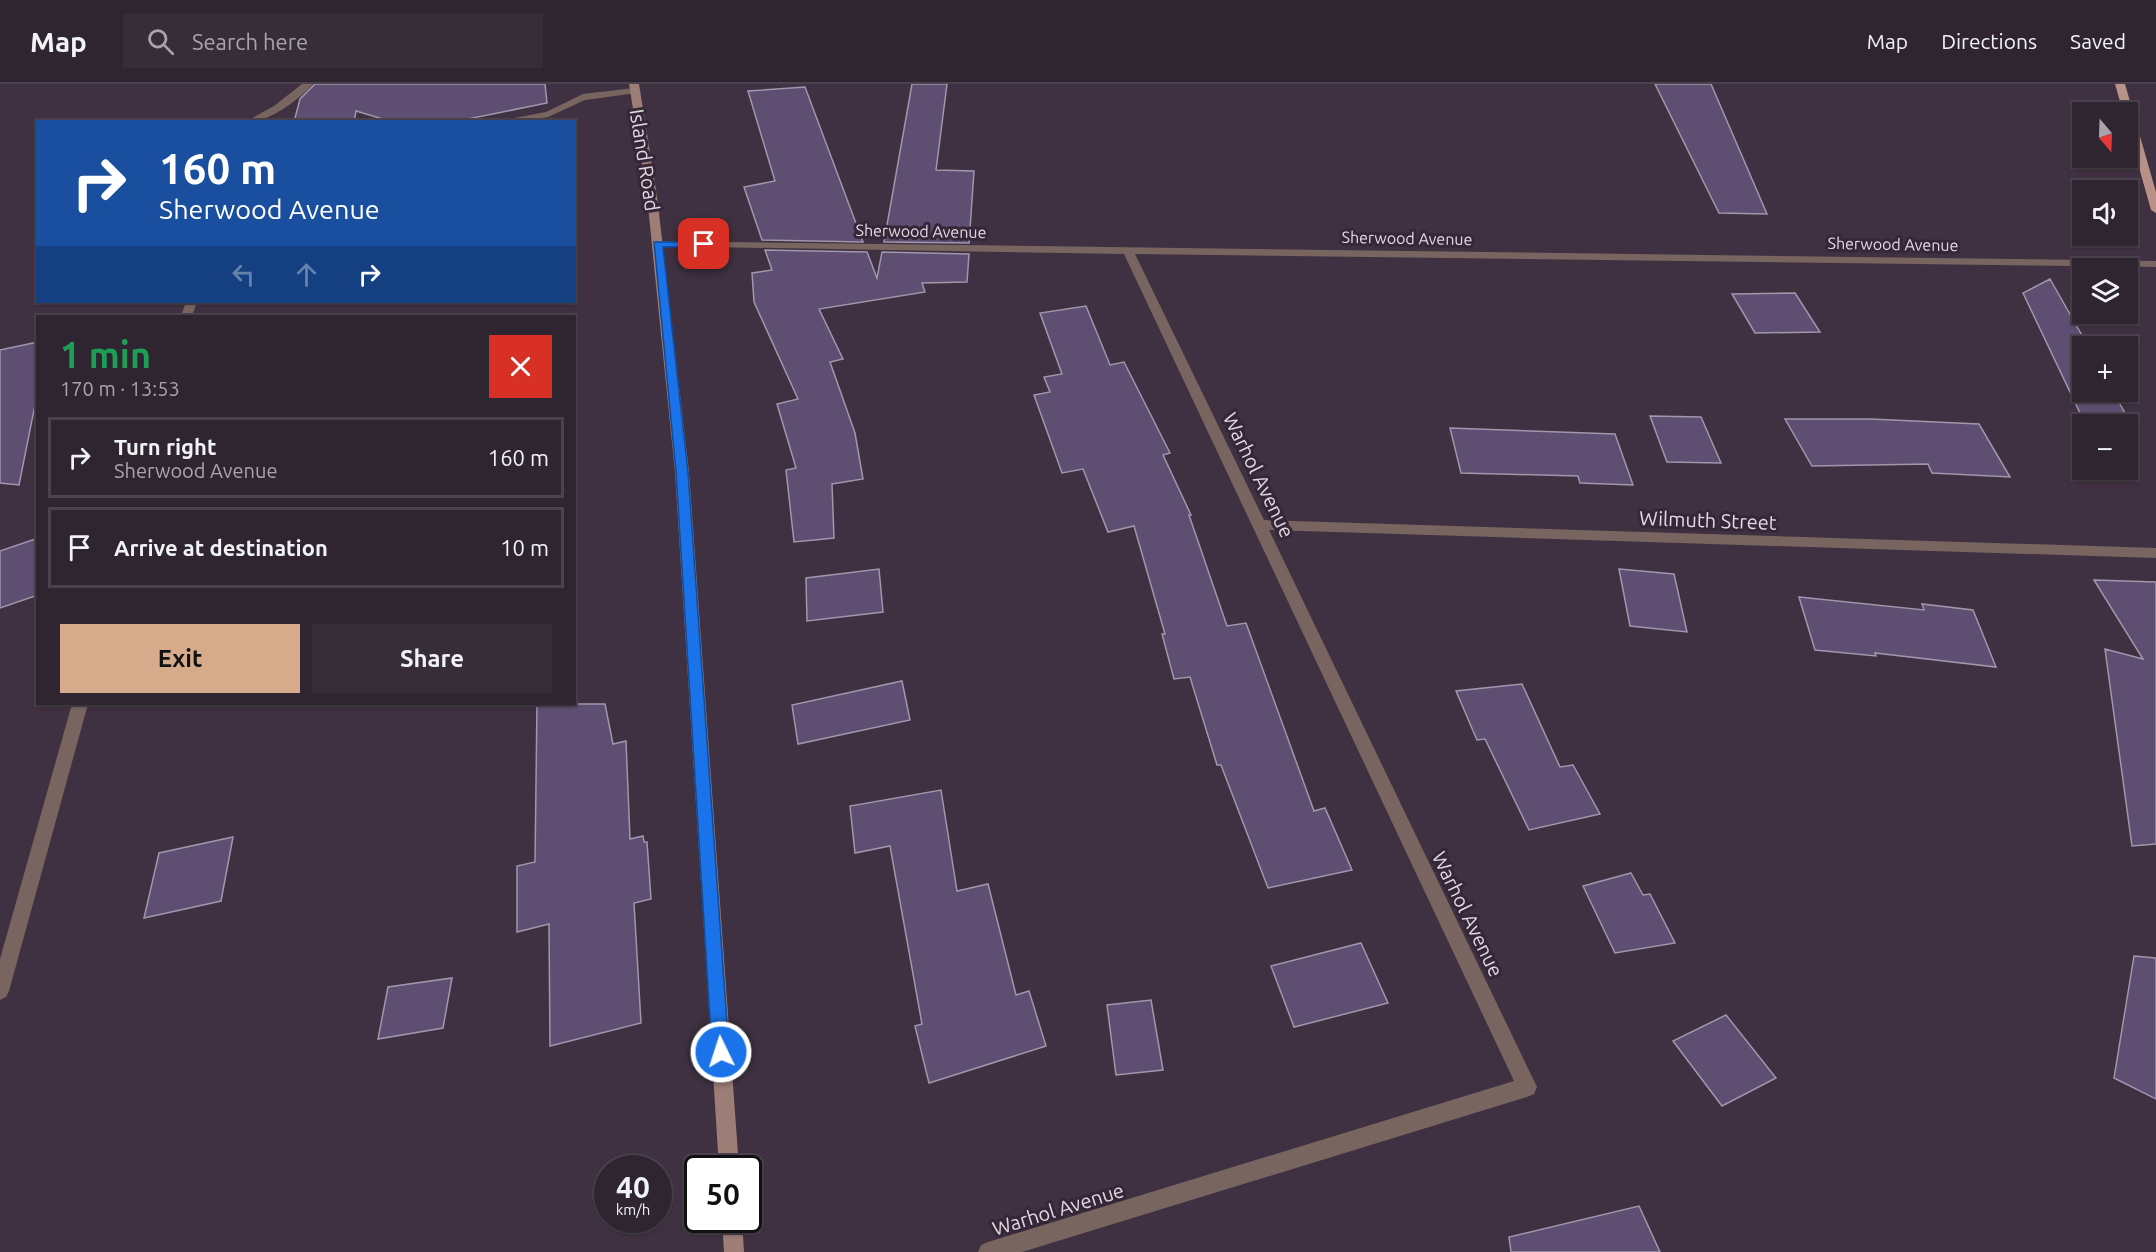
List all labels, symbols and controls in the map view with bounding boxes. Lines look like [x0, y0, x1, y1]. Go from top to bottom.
search box [123, 14, 543, 68]
icon: search [144, 25, 177, 58]
text: Map [30, 26, 87, 57]
text: Search here [192, 29, 308, 54]
text: Map [1867, 29, 1908, 53]
text: Directions [1941, 29, 2037, 53]
text: Saved [2070, 29, 2126, 53]
north arrow [2072, 102, 2138, 168]
map controls [2072, 102, 2138, 480]
street label: Island Road [626, 107, 664, 213]
icon: right [60, 144, 138, 222]
text: 160 m [159, 145, 276, 192]
button: sound [2072, 180, 2138, 246]
text: Sherwood Avenue [159, 194, 380, 224]
pin [678, 218, 729, 269]
street label: Sherwood Avenue [855, 221, 987, 241]
icon: arrive [687, 227, 720, 260]
street label: Sherwood Avenue [1341, 228, 1473, 248]
street label: Sherwood Avenue [1827, 234, 1959, 254]
icon: left [227, 258, 260, 291]
icon: ahead [290, 258, 323, 291]
icon: right [353, 258, 386, 291]
button: layers [2072, 258, 2138, 324]
text: 1 min [60, 334, 151, 375]
button: close [489, 335, 552, 398]
button: + [2072, 336, 2138, 402]
text: 170 m · 13:53 [60, 377, 180, 400]
street label: Warhol Avenue [1219, 409, 1299, 541]
button: − [2072, 414, 2138, 480]
text: Turn right [114, 434, 216, 459]
icon: right [63, 441, 96, 474]
text: 160 m [488, 445, 549, 470]
text: Sherwood Avenue [114, 459, 277, 482]
street label: Wilmuth Street [1639, 506, 1777, 534]
icon: arrive [63, 531, 96, 564]
text: Arrive at destination [114, 535, 328, 560]
text: 10 m [500, 535, 549, 560]
button: Exit [60, 624, 300, 693]
button: Share [312, 624, 552, 693]
street label: Warhol Avenue [1428, 848, 1508, 980]
position arrow [689, 1020, 753, 1084]
speed limit sign: 50 [684, 1155, 762, 1233]
text: 40 [616, 1170, 650, 1204]
street label: Warhol Avenue [989, 1178, 1127, 1240]
text: km/h [616, 1201, 650, 1218]

